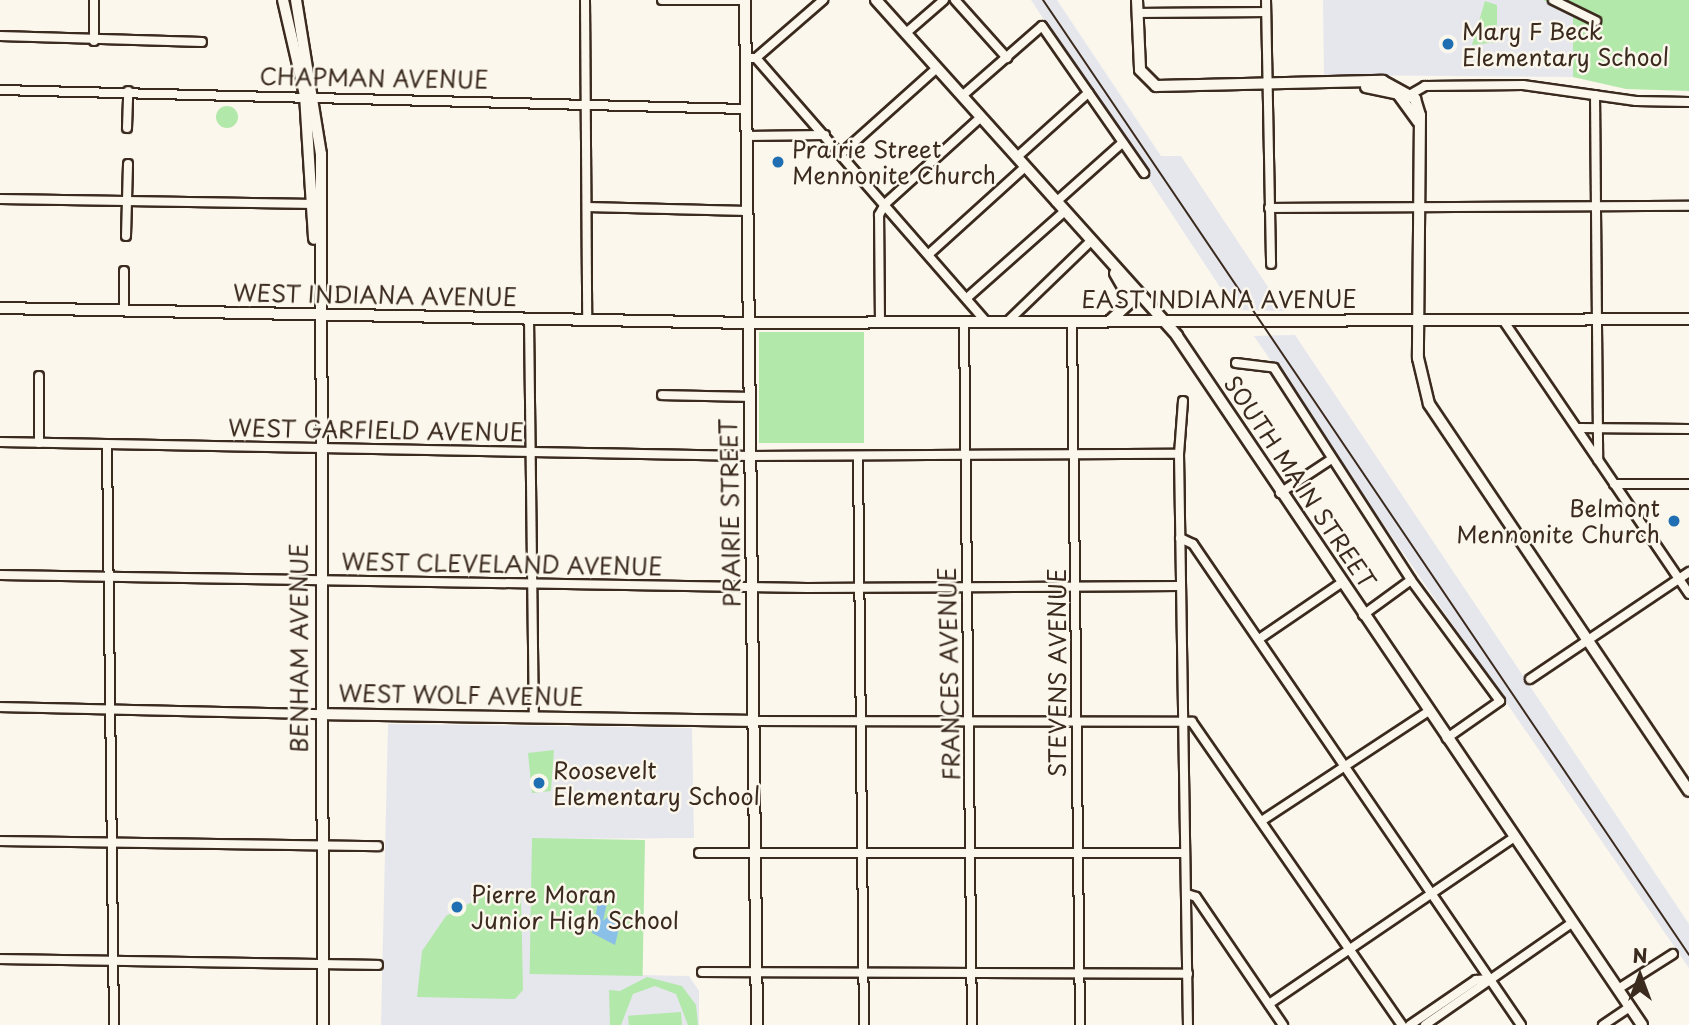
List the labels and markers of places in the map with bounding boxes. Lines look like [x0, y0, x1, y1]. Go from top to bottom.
place label: Mary F Beck Elementary School [1462, 17, 1669, 71]
marker: Mary F Beck Elementary School [1440, 36, 1456, 52]
place label: Prairie Street Mennonite Church [792, 135, 996, 189]
marker: Prairie Street Mennonite Church [770, 154, 786, 170]
place label: Belmont Mennonite Church [1456, 494, 1660, 548]
marker: Belmont Mennonite Church [1666, 513, 1682, 529]
place label: Roosevelt Elementary School [553, 756, 760, 810]
marker: Roosevelt Elementary School [531, 775, 547, 791]
place label: Pierre Moran Junior High School [471, 880, 680, 934]
marker: Pierre Moran Junior High School [449, 899, 465, 915]

